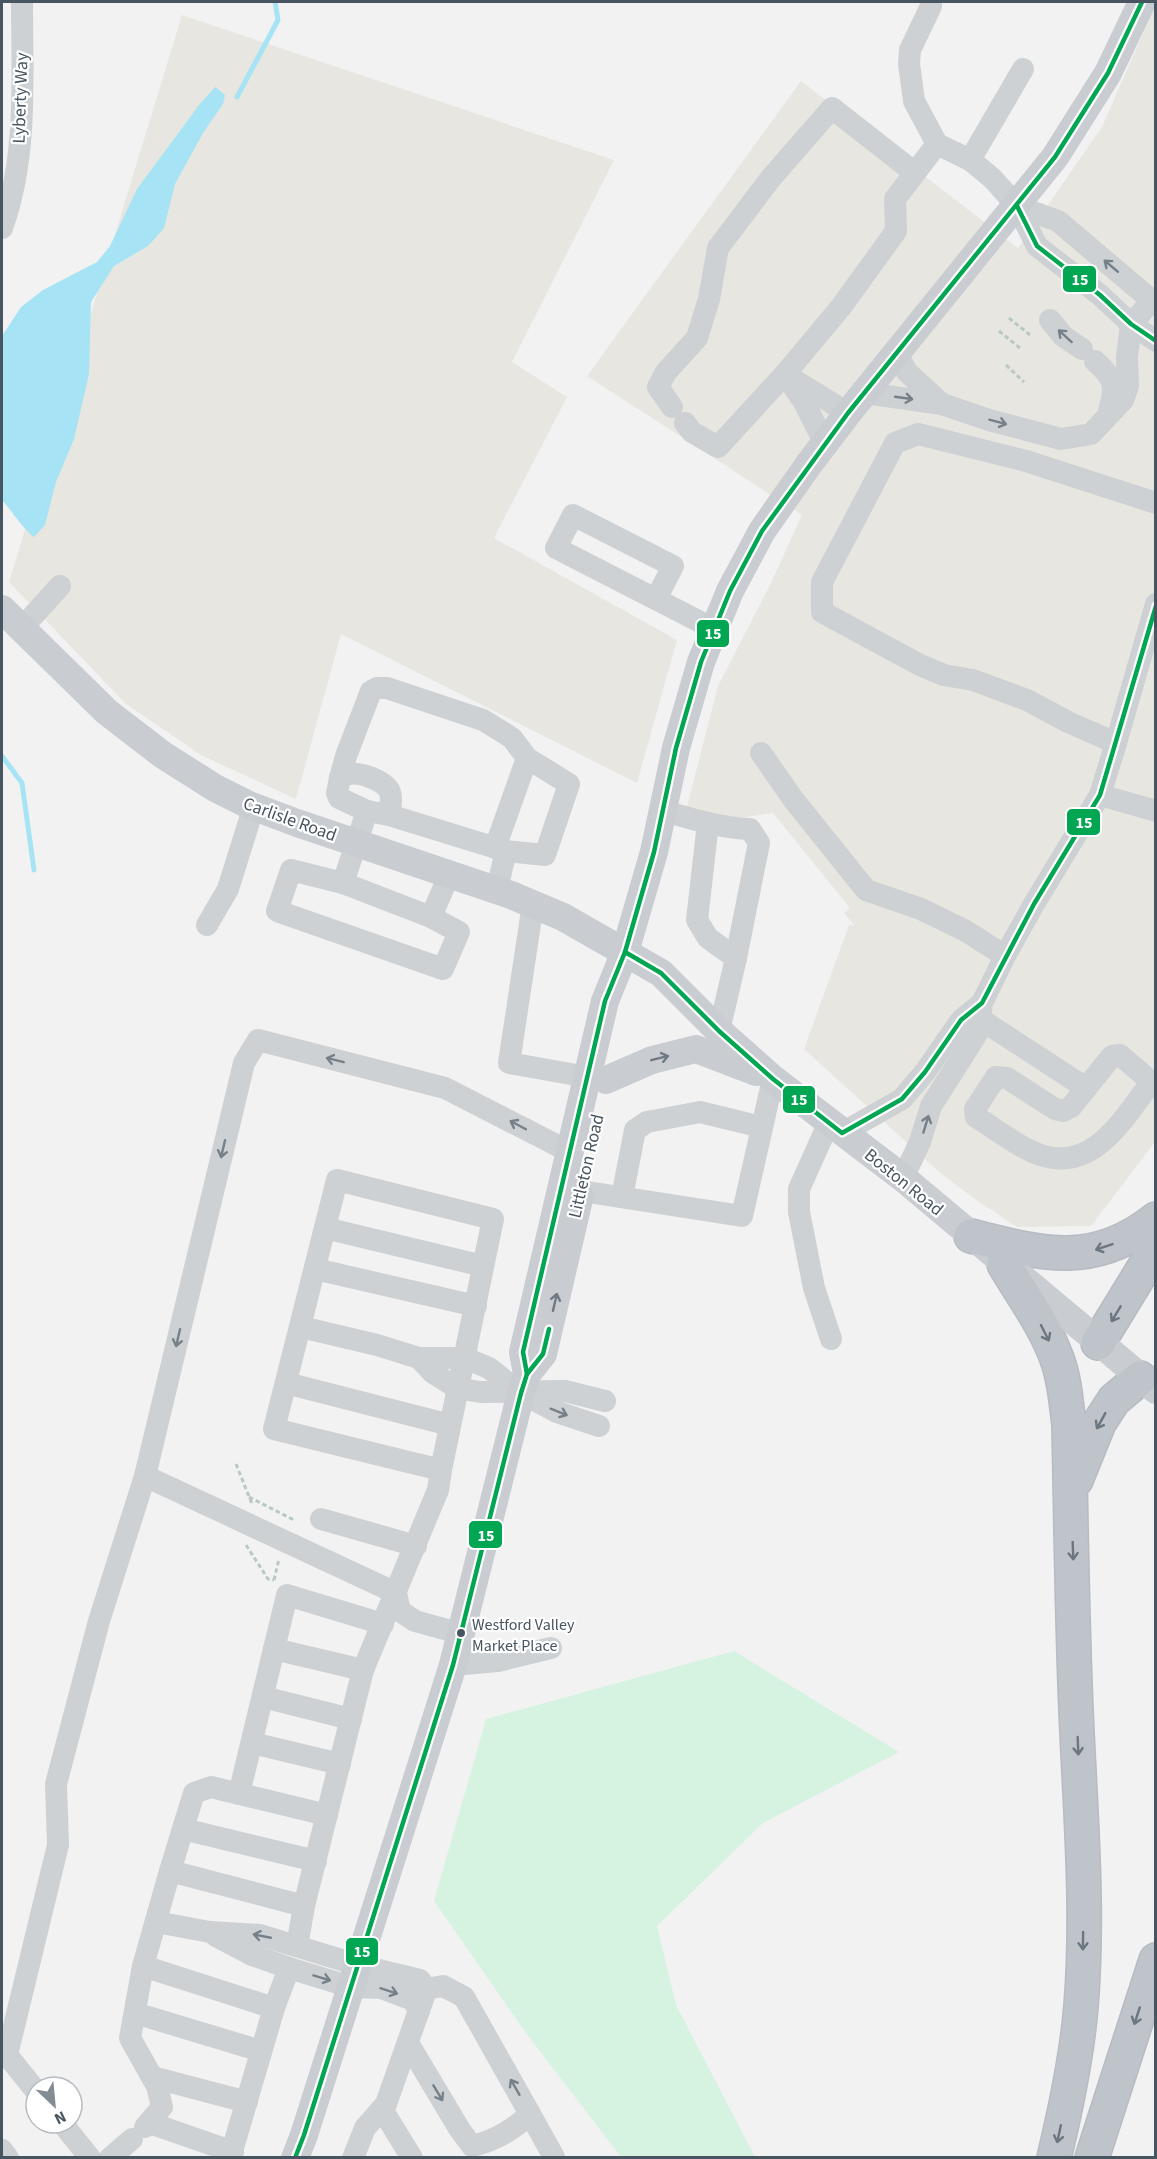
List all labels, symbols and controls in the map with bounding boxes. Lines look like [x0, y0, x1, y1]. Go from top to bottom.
street label: Lyberty Way [6, 51, 35, 144]
one-way arrow [1103, 260, 1119, 273]
line badge: 15 [1062, 265, 1097, 293]
text: 15 [1072, 269, 1088, 291]
one-way arrow [1058, 329, 1073, 343]
one-way arrow [893, 393, 913, 404]
one-way arrow [988, 417, 1007, 429]
line badge: 15 [696, 619, 730, 648]
text: 15 [705, 623, 721, 645]
street label: Carlisle Road [240, 791, 340, 848]
line badge: 15 [1066, 808, 1101, 836]
text: 15 [1076, 812, 1092, 834]
one-way arrow [650, 1052, 669, 1064]
one-way arrow [326, 1053, 345, 1065]
line badge: 15 [782, 1085, 816, 1114]
text: 15 [791, 1089, 807, 1111]
street label: Littleton Road [562, 1112, 611, 1221]
one-way arrow [921, 1115, 932, 1134]
one-way arrow [510, 1119, 527, 1131]
one-way arrow [217, 1139, 229, 1158]
street label: Boston Road [859, 1143, 949, 1222]
one-way arrow [1095, 1242, 1114, 1253]
one-way arrow [550, 1292, 562, 1311]
one-way arrow [1110, 1305, 1122, 1322]
one-way arrow [1039, 1323, 1051, 1341]
one-way arrow [172, 1328, 183, 1348]
one-way arrow [549, 1407, 568, 1418]
one-way arrow [1095, 1412, 1107, 1429]
line badge: 15 [468, 1520, 503, 1549]
text: 15 [478, 1525, 494, 1547]
one-way arrow [1067, 1541, 1078, 1561]
place label: Westford Valley Market Place [472, 1614, 575, 1657]
marker: Westford Valley Market Place [455, 1627, 467, 1639]
one-way arrow [1072, 1736, 1083, 1756]
one-way arrow [253, 1930, 272, 1941]
one-way arrow [1078, 1931, 1089, 1951]
line badge: 15 [345, 1937, 379, 1966]
text: 15 [354, 1941, 370, 1963]
one-way arrow [312, 1973, 331, 1984]
one-way arrow [379, 1986, 398, 1997]
one-way arrow [1131, 2006, 1142, 2025]
north arrow [24, 2075, 84, 2135]
one-way arrow [509, 2079, 521, 2096]
one-way arrow [432, 2084, 444, 2101]
text: N [51, 2105, 70, 2130]
one-way arrow [1053, 2125, 1065, 2144]

